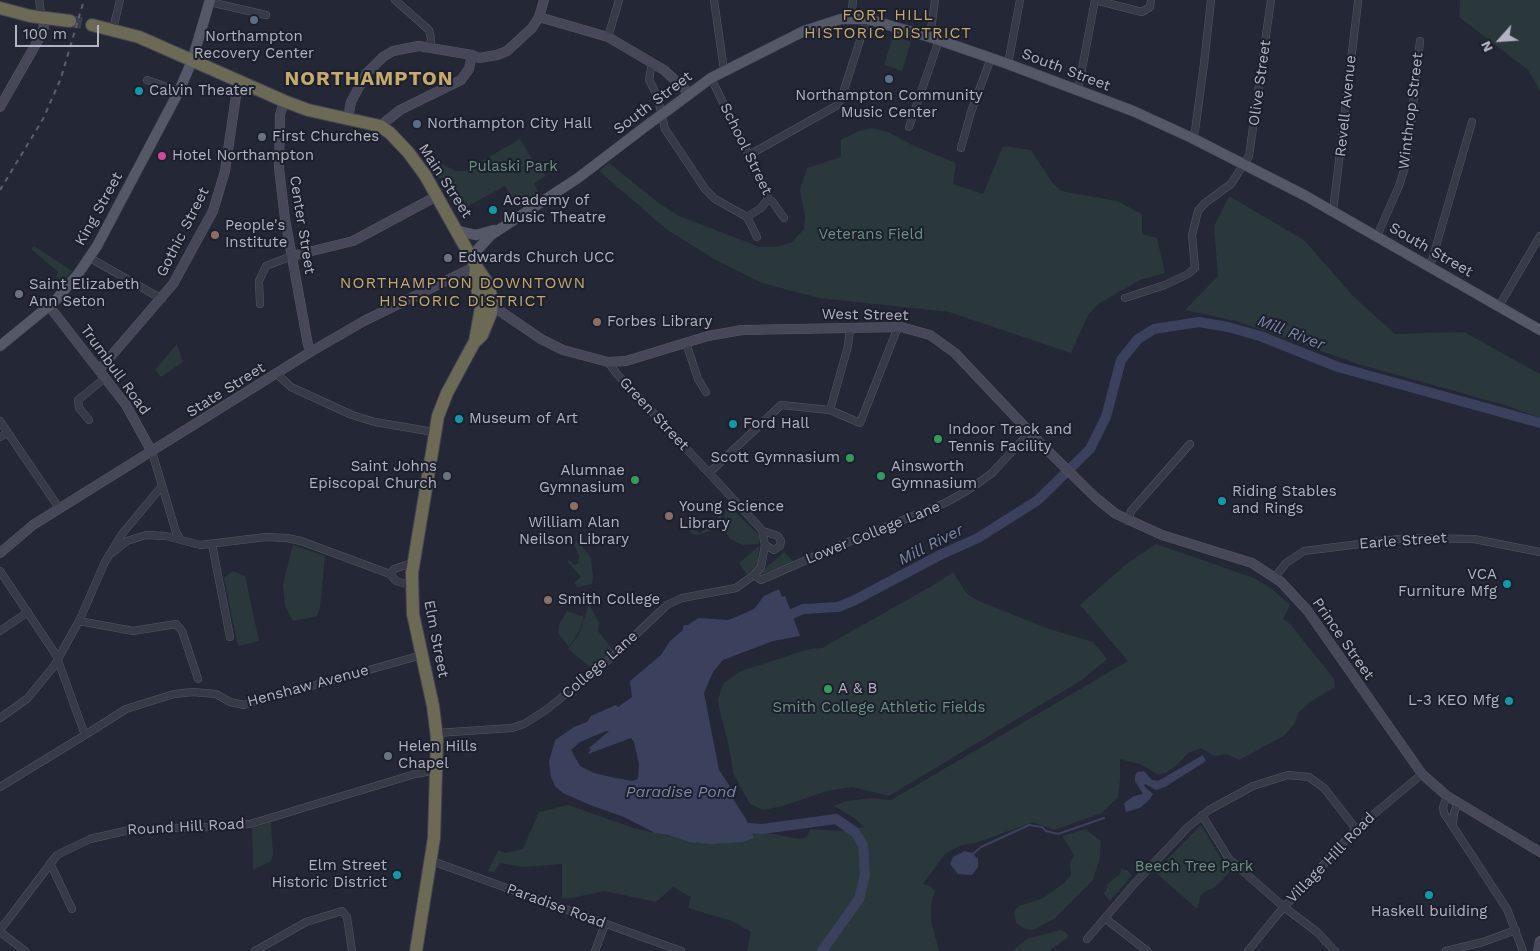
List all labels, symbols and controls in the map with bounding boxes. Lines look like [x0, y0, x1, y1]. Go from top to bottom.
district label: FORT HILL HISTORIC DISTRICT [802, 5, 974, 43]
marker: Northampton Recovery Center [248, 14, 260, 26]
scale bar [18, 15, 101, 47]
north arrow [1475, 15, 1525, 65]
text: 100 m [23, 25, 67, 43]
place label: Northampton Recovery Center [194, 28, 314, 63]
text: N [1477, 38, 1496, 55]
street label: Olive Street [1245, 39, 1275, 127]
street label: South Street [1019, 45, 1113, 95]
street label: Winthrop Street [1395, 51, 1427, 171]
street label: Revell Avenue [1332, 54, 1360, 158]
district label: NORTHAMPTON [283, 67, 455, 91]
street label: South Street [610, 68, 696, 138]
marker: Northampton Community Music Center [883, 73, 895, 85]
place label: Calvin Theater [149, 82, 254, 100]
marker: Calvin Theater [133, 85, 145, 97]
place label: Northampton Community Music Center [795, 87, 983, 122]
street label: School Street [716, 100, 776, 198]
place label: Northampton City Hall [427, 115, 592, 133]
marker: Northampton City Hall [411, 118, 423, 130]
place label: First Churches [272, 128, 379, 146]
marker: First Churches [256, 131, 268, 143]
street label: Main Street [414, 141, 476, 221]
place label: Hotel Northampton [172, 147, 314, 165]
marker: Hotel Northampton [156, 150, 168, 162]
park label: Pulaski Park [468, 158, 558, 176]
street label: King Street [71, 169, 127, 249]
street label: Center Street [285, 174, 319, 276]
street label: Gothic Street [153, 184, 213, 280]
place label: Academy of Music Theatre [503, 192, 606, 227]
marker: Academy of Music Theatre [487, 204, 499, 216]
place label: People's Institute [225, 217, 287, 252]
street label: South Street [1386, 219, 1476, 281]
park label: Veterans Field [819, 226, 923, 244]
marker: People's Institute [209, 229, 221, 241]
place label: Edwards Church UCC [458, 249, 615, 267]
marker: Edwards Church UCC [442, 252, 454, 264]
district label: NORTHAMPTON DOWNTOWN HISTORIC DISTRICT [337, 273, 589, 311]
place label: Saint Elizabeth Ann Seton [29, 276, 140, 311]
marker: Saint Elizabeth Ann Seton [13, 288, 25, 300]
street label: West Street [821, 305, 909, 325]
water label: Mill River [1255, 311, 1327, 355]
place label: Forbes Library [607, 313, 712, 331]
marker: Forbes Library [591, 316, 603, 328]
street label: Trumbull Road [76, 321, 154, 419]
street label: State Street [183, 359, 269, 421]
street label: Green Street [616, 374, 692, 454]
place label: Museum of Art [469, 410, 578, 428]
marker: Museum of Art [453, 413, 465, 425]
place label: Ford Hall [743, 415, 809, 433]
marker: Ford Hall [727, 418, 739, 430]
place label: Indoor Track and Tennis Facility [948, 421, 1072, 456]
marker: Indoor Track and Tennis Facility [932, 433, 944, 445]
place label: Scott Gymnasium [710, 449, 840, 467]
marker: Scott Gymnasium [844, 452, 856, 464]
place label: Saint Johns Episcopal Church [309, 458, 437, 493]
place label: Ainsworth Gymnasium [891, 458, 977, 493]
place label: Alumnae Gymnasium [539, 462, 625, 497]
marker: Saint Johns Episcopal Church [441, 470, 453, 482]
marker: Ainsworth Gymnasium [875, 470, 887, 482]
marker: Alumnae Gymnasium [629, 474, 641, 486]
place label: Riding Stables and Rings [1232, 483, 1337, 518]
marker: Riding Stables and Rings [1216, 495, 1228, 507]
place label: Young Science Library [679, 498, 784, 533]
street label: Lower College Lane [803, 498, 943, 568]
marker: William Alan Neilson Library [568, 500, 580, 512]
marker: Young Science Library [663, 510, 675, 522]
place label: William Alan Neilson Library [519, 514, 629, 549]
water label: Mill River [895, 520, 967, 570]
street label: Earle Street [1359, 529, 1447, 553]
place label: VCA Furniture Mfg [1398, 566, 1497, 601]
marker: VCA Furniture Mfg [1501, 578, 1513, 590]
place label: Smith College [558, 591, 660, 609]
marker: Smith College [542, 594, 554, 606]
street label: Prince Street [1308, 595, 1378, 683]
street label: Elm Street [420, 599, 452, 679]
street label: College Lane [559, 627, 641, 703]
street label: Henshaw Avenue [245, 661, 371, 711]
place label: A & B [838, 680, 877, 698]
marker: A & B [822, 683, 834, 695]
place label: L-3 KEO Mfg [1408, 692, 1499, 710]
marker: L-3 KEO Mfg [1503, 695, 1515, 707]
park label: Smith College Athletic Fields [773, 699, 985, 717]
place label: Helen Hills Chapel [398, 738, 477, 773]
marker: Helen Hills Chapel [382, 750, 394, 762]
water label: Paradise Pond [626, 782, 736, 802]
street label: Village Hill Road [1283, 809, 1379, 907]
street label: Round Hill Road [127, 815, 245, 839]
place label: Elm Street Historic District [271, 857, 387, 892]
park label: Beech Tree Park [1135, 858, 1253, 876]
marker: Elm Street Historic District [391, 869, 403, 881]
street label: Paradise Road [504, 880, 608, 932]
marker: Haskell building [1423, 889, 1435, 901]
place label: Haskell building [1371, 903, 1487, 921]

